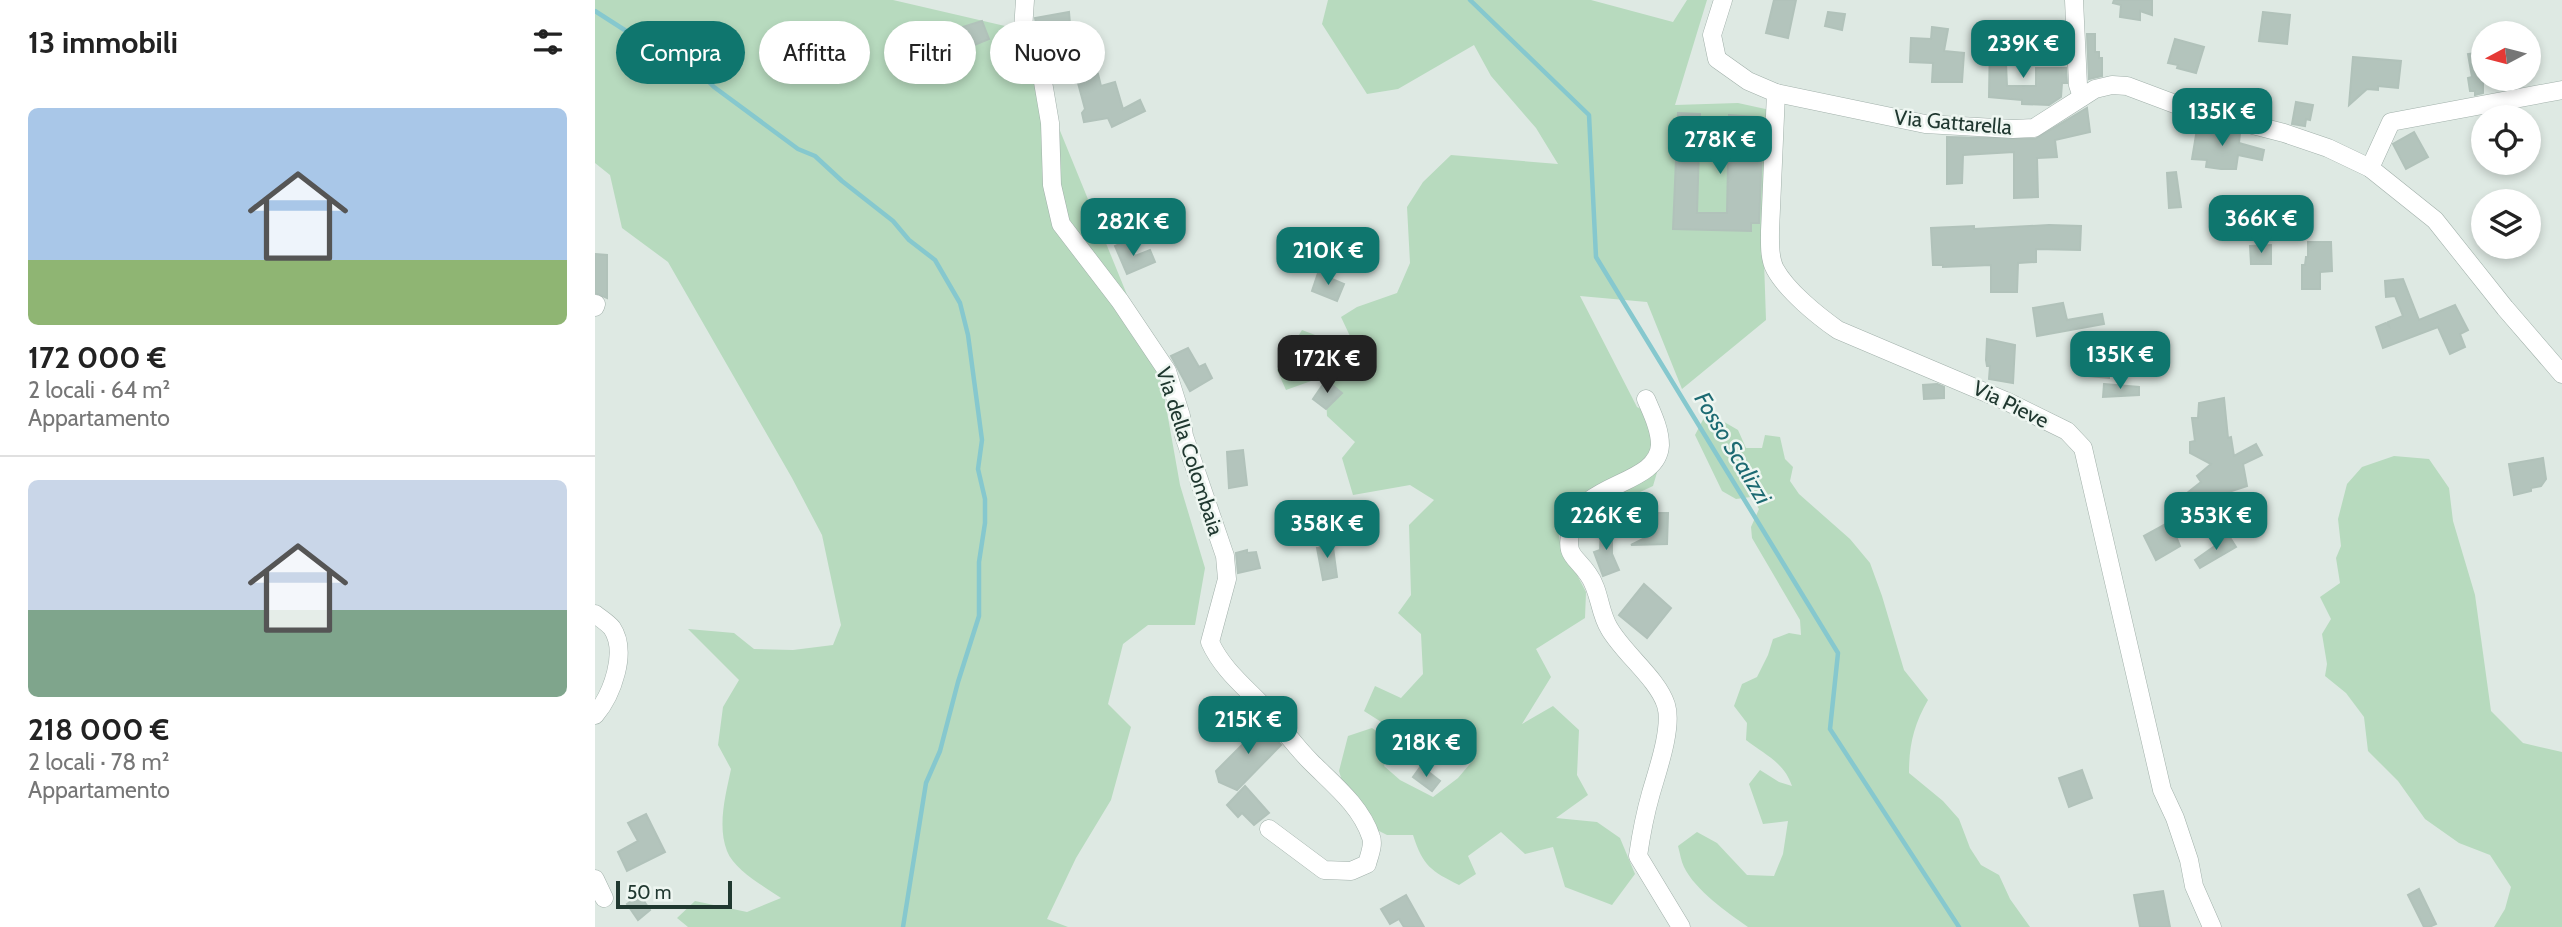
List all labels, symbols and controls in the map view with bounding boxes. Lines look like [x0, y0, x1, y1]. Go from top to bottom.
pin: 239K € [1966, 20, 2080, 80]
chip: Compra [616, 21, 745, 84]
chip: Affitta [759, 21, 870, 84]
chip: Filtri [884, 21, 976, 84]
chip: Nuovo [990, 21, 1105, 84]
north arrow [2471, 21, 2541, 91]
map controls [2471, 21, 2541, 259]
icon: filters [529, 23, 567, 61]
text: 13 immobili [28, 24, 178, 61]
text: 239K € [1987, 29, 2059, 57]
pin: 135K € [2165, 88, 2279, 148]
text: 135K € [2188, 97, 2256, 125]
street label: Via Gattarella [1893, 104, 2013, 140]
button: locate [2471, 105, 2541, 175]
pin: 278K € [1663, 116, 1777, 176]
text: 278K € [1684, 125, 1756, 153]
icon: home [235, 153, 361, 279]
button: layers [2471, 189, 2541, 259]
pin: 366K € [2204, 196, 2318, 255]
pin: 282K € [1076, 198, 1190, 258]
text: 366K € [2225, 204, 2297, 232]
text: 282K € [1097, 207, 1169, 235]
pin: 210K € [1271, 228, 1385, 287]
text: 210K € [1292, 236, 1364, 264]
pin: 135K € [2063, 332, 2177, 391]
pin: 172K € [1270, 336, 1384, 395]
text: 172 000 € [28, 339, 167, 376]
text: 135K € [2086, 340, 2154, 368]
text: 172K € [1294, 344, 1360, 372]
street label: Via della Colombaia [1151, 364, 1229, 538]
street label: Via Pieve [1969, 375, 2053, 433]
text: 2 locali · 64 m² [28, 376, 170, 404]
water label: Fosso Scalizzi [1689, 387, 1778, 510]
text: Appartamento [28, 404, 170, 432]
pin: 226K € [1549, 492, 1663, 552]
pin: 353K € [2159, 492, 2273, 552]
pin: 358K € [1270, 500, 1384, 560]
text: 226K € [1570, 501, 1642, 529]
text: 353K € [2180, 501, 2252, 529]
text: 358K € [1291, 509, 1363, 537]
icon: home [235, 525, 361, 651]
pin: 215K € [1191, 696, 1305, 756]
text: 215K € [1214, 705, 1282, 733]
text: 218 000 € [28, 711, 169, 748]
pin: 218K € [1369, 720, 1483, 779]
text: 218K € [1392, 728, 1460, 756]
text: 2 locali · 78 m² [28, 748, 169, 776]
text: Appartamento [28, 776, 170, 804]
scale bar [616, 878, 731, 910]
text: 50 m [627, 881, 671, 904]

